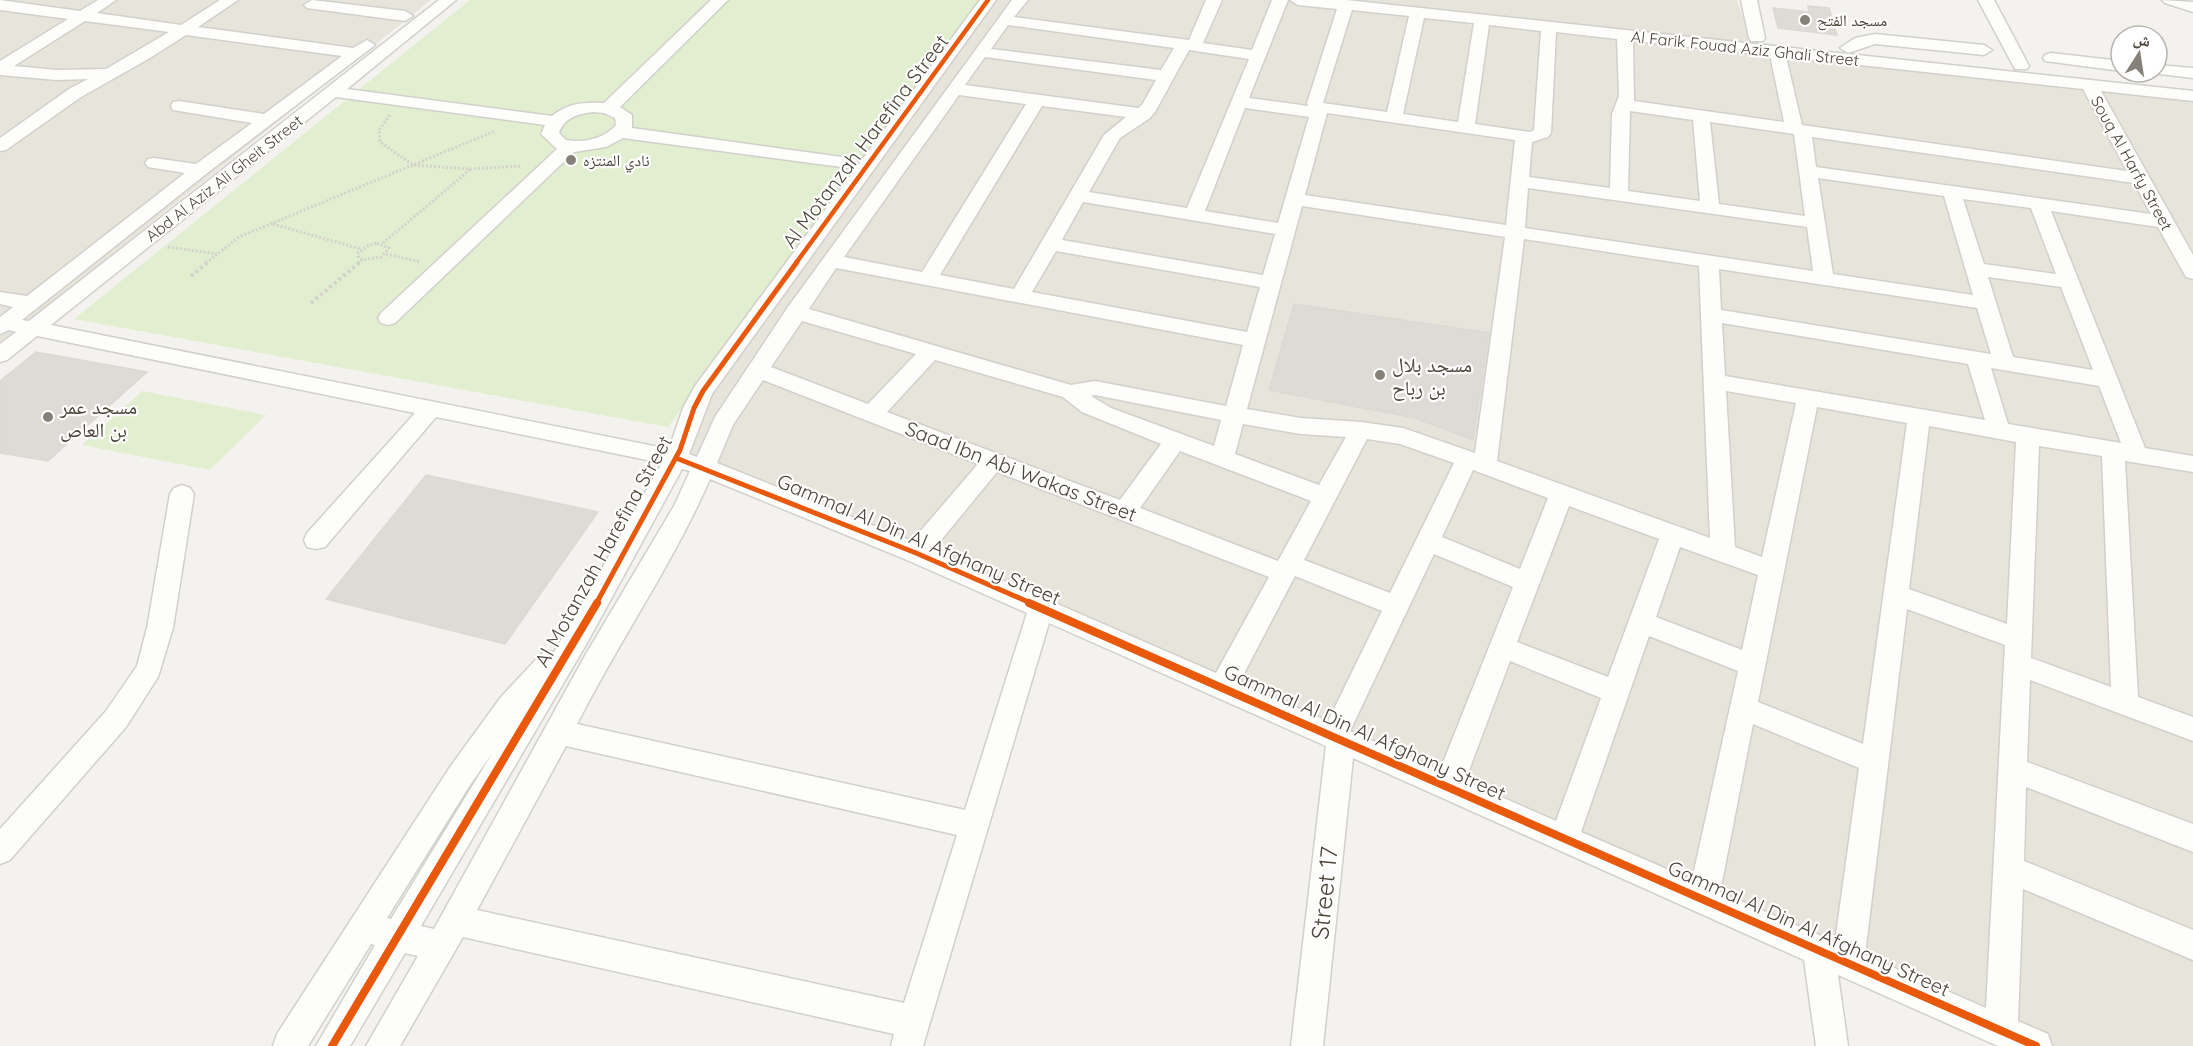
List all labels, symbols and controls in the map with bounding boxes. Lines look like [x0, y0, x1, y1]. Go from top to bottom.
place label: مسجد الفتح [1817, 10, 1887, 31]
marker: مسجد الفتح [1798, 13, 1812, 27]
north arrow [2109, 24, 2169, 84]
street label: Al Farik Fouad Aziz Ghali Street [1630, 26, 1860, 70]
text: ش [2132, 28, 2153, 51]
street label: Al Motanzah Harefina Street [776, 29, 954, 253]
street label: Souq Al Harfy Street [2087, 92, 2177, 234]
street label: Abd Al Aziz Ali Gheit Street [141, 110, 307, 246]
place label: نادي المنتزه [583, 150, 650, 173]
marker: نادي المنتزه [564, 153, 578, 167]
place label: مسجد بلال بن رباح [1392, 352, 1472, 401]
marker: مسجد بلال بن رباح [1373, 368, 1387, 382]
place label: مسجد عمر بن العاص [59, 394, 137, 442]
marker: مسجد عمر بن العاص [41, 410, 55, 424]
street label: Saad Ibn Abi Wakas Street [902, 415, 1140, 527]
street label: Al Motanzah Harefina Street [529, 431, 677, 671]
street label: Gammal Al Din Al Afghany Street [773, 468, 1065, 610]
street label: Gammal Al Din Al Afghany Street [1220, 658, 1510, 806]
street label: Street 17 [1304, 845, 1344, 941]
street label: Gammal Al Din Al Afghany Street [1664, 854, 1954, 1002]

